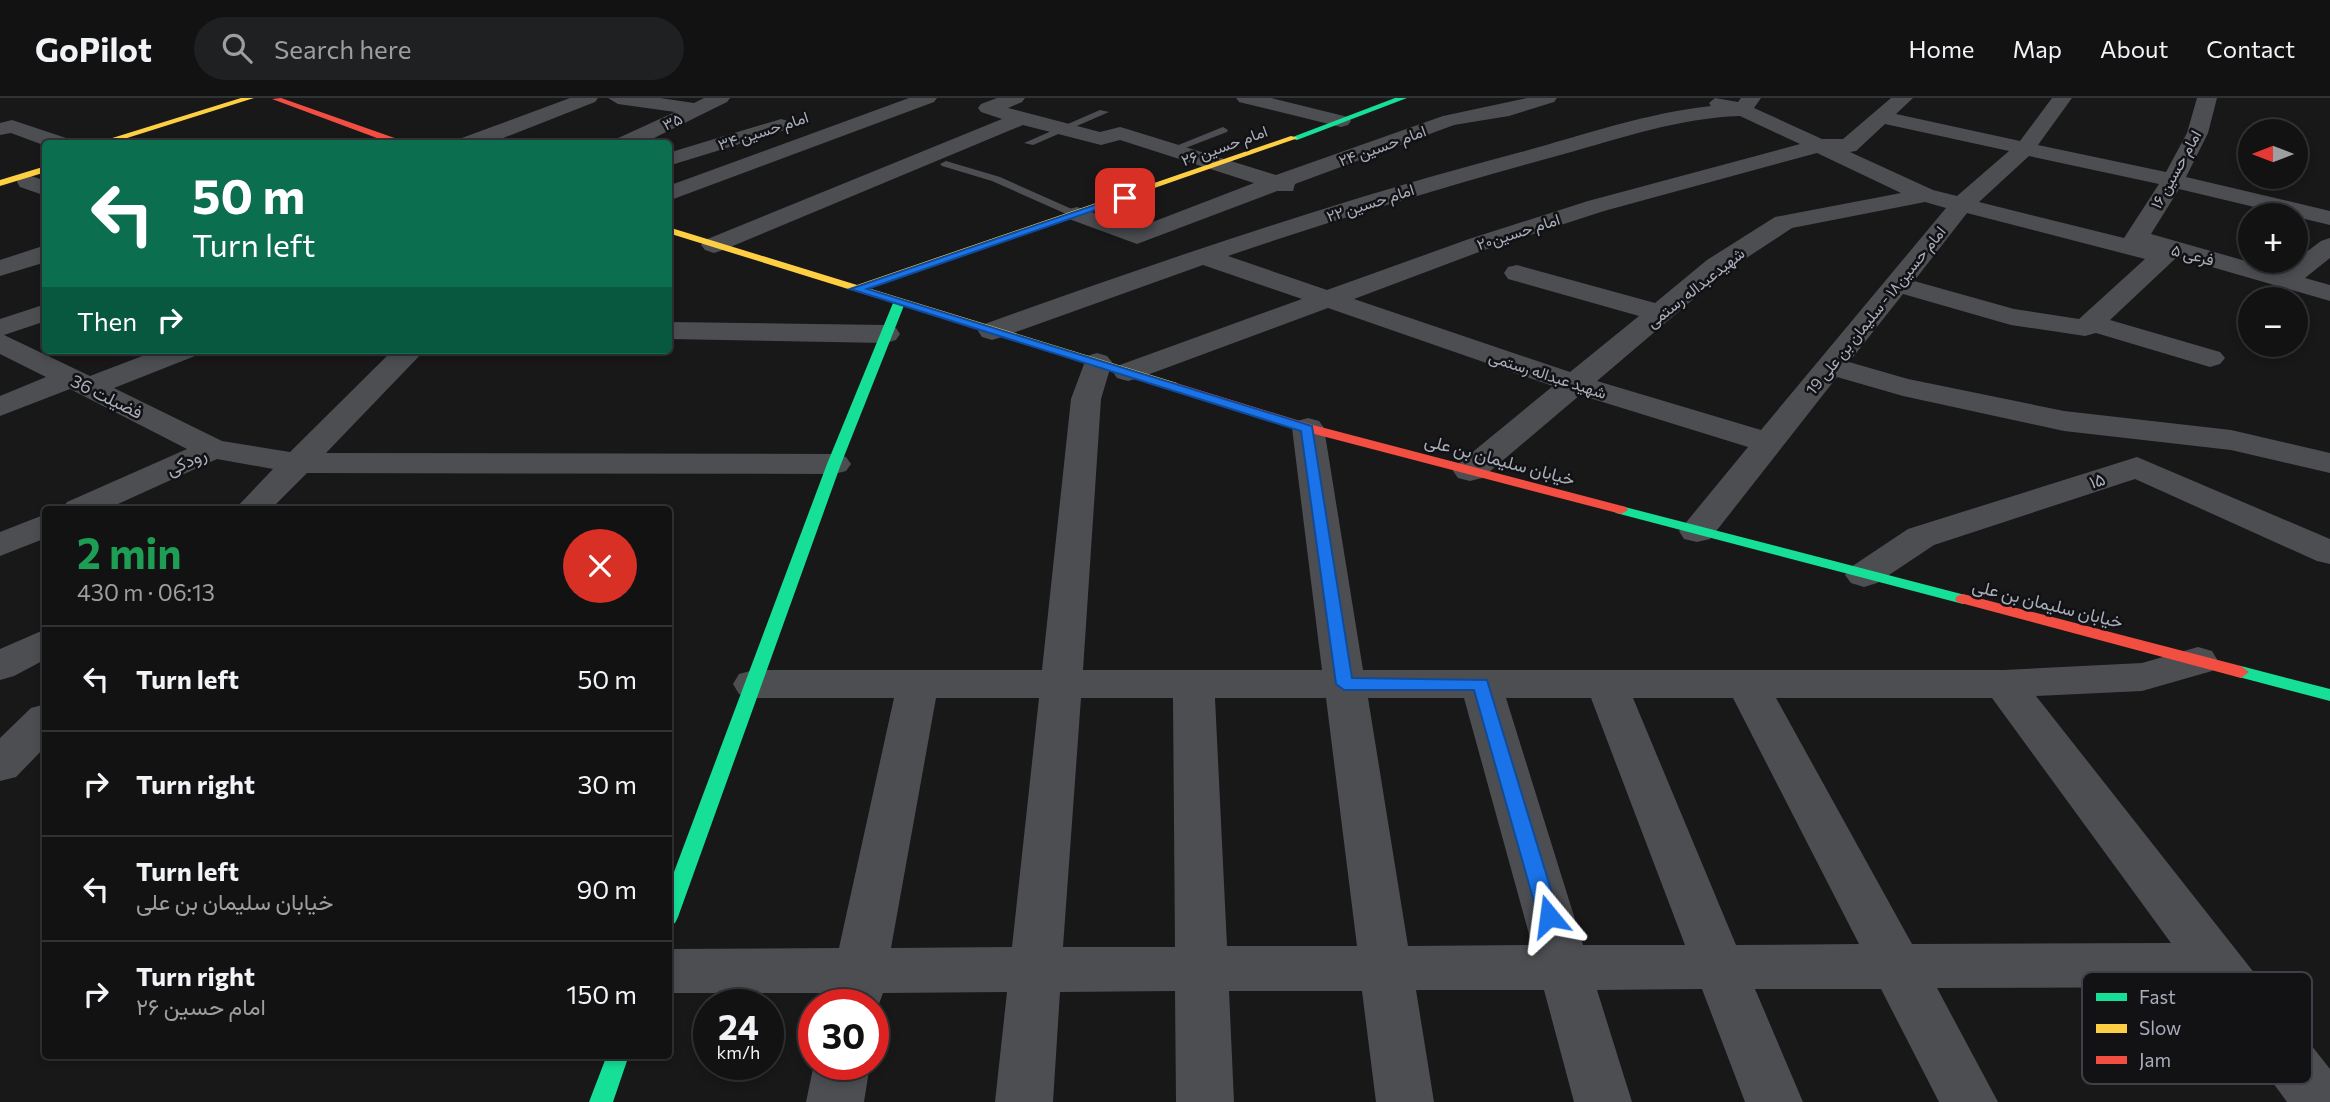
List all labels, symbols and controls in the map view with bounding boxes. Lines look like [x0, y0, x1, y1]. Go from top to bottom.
search box [194, 17, 684, 80]
text: GoPilot [35, 28, 152, 69]
icon: search [218, 29, 256, 67]
text: Search here [274, 33, 411, 64]
text: Home [1909, 34, 1975, 63]
text: Map [2013, 34, 2062, 63]
text: About [2100, 34, 2168, 63]
text: Contact [2206, 34, 2295, 63]
street label: امام حسین ۳۴ [715, 106, 811, 155]
street label: ۳۵ [659, 108, 685, 134]
north arrow [2238, 119, 2308, 189]
map controls [2238, 119, 2308, 357]
street label: امام حسین ۲۴ [1336, 120, 1429, 171]
street label: امام حسین ۲۶ [1178, 121, 1270, 171]
street label: امام حسین ۱۶ [2146, 127, 2206, 212]
text: 50 m [192, 164, 305, 224]
icon: left [77, 168, 168, 259]
pin [1095, 168, 1155, 228]
icon: arrive [1106, 179, 1144, 217]
street label: امام حسین ۲۲ [1324, 179, 1417, 227]
button: + [2238, 203, 2308, 273]
street label: امام حسین۲۰ [1474, 209, 1563, 255]
street label: امام حسین۱۸ - سلیمان بن علی 19 [1801, 222, 1951, 399]
text: Turn left [192, 224, 316, 264]
street label: فرعی ۵ [2169, 239, 2216, 271]
street label: شهیدعبداله رستمی [1642, 243, 1749, 333]
button: − [2238, 287, 2308, 357]
icon: right [151, 301, 189, 339]
text: Then [77, 305, 137, 336]
street label: شهید عبداله رستمی [1486, 346, 1609, 404]
street label: فضیلت 36 [67, 369, 147, 423]
street label: خیابان سلیمان بن علی [1422, 428, 1578, 491]
street label: رودکی [162, 442, 210, 481]
street label: ۱۵ [2086, 467, 2108, 493]
text: 2 min [77, 526, 182, 578]
button: close [563, 529, 637, 603]
street label: خیابان سلیمان بن علی [1970, 574, 2126, 633]
text: 430 m · 06:13 [77, 578, 215, 606]
icon: left [77, 660, 115, 698]
text: Turn left [136, 663, 239, 694]
text: 50 m [577, 663, 637, 694]
icon: right [77, 765, 115, 803]
text: Turn right [136, 768, 255, 799]
text: 30 m [578, 768, 637, 799]
text: Turn left [136, 855, 239, 886]
icon: left [77, 870, 115, 908]
text: 90 m [577, 873, 637, 904]
position arrow [1512, 879, 1586, 953]
text: خیابان سلیمان بن علی [136, 887, 334, 915]
text: Turn right [136, 960, 255, 991]
legend [2082, 972, 2312, 1084]
icon: right [77, 975, 115, 1013]
text: 150 m [566, 978, 637, 1009]
text: Fast [2139, 985, 2176, 1008]
speed limit sign: 30 [798, 989, 889, 1080]
text: امام حسین ۲۶ [136, 992, 266, 1020]
text: 24 [718, 1004, 759, 1047]
text: Slow [2139, 1016, 2181, 1039]
text: km/h [717, 1041, 760, 1063]
text: Jam [2139, 1048, 2171, 1071]

